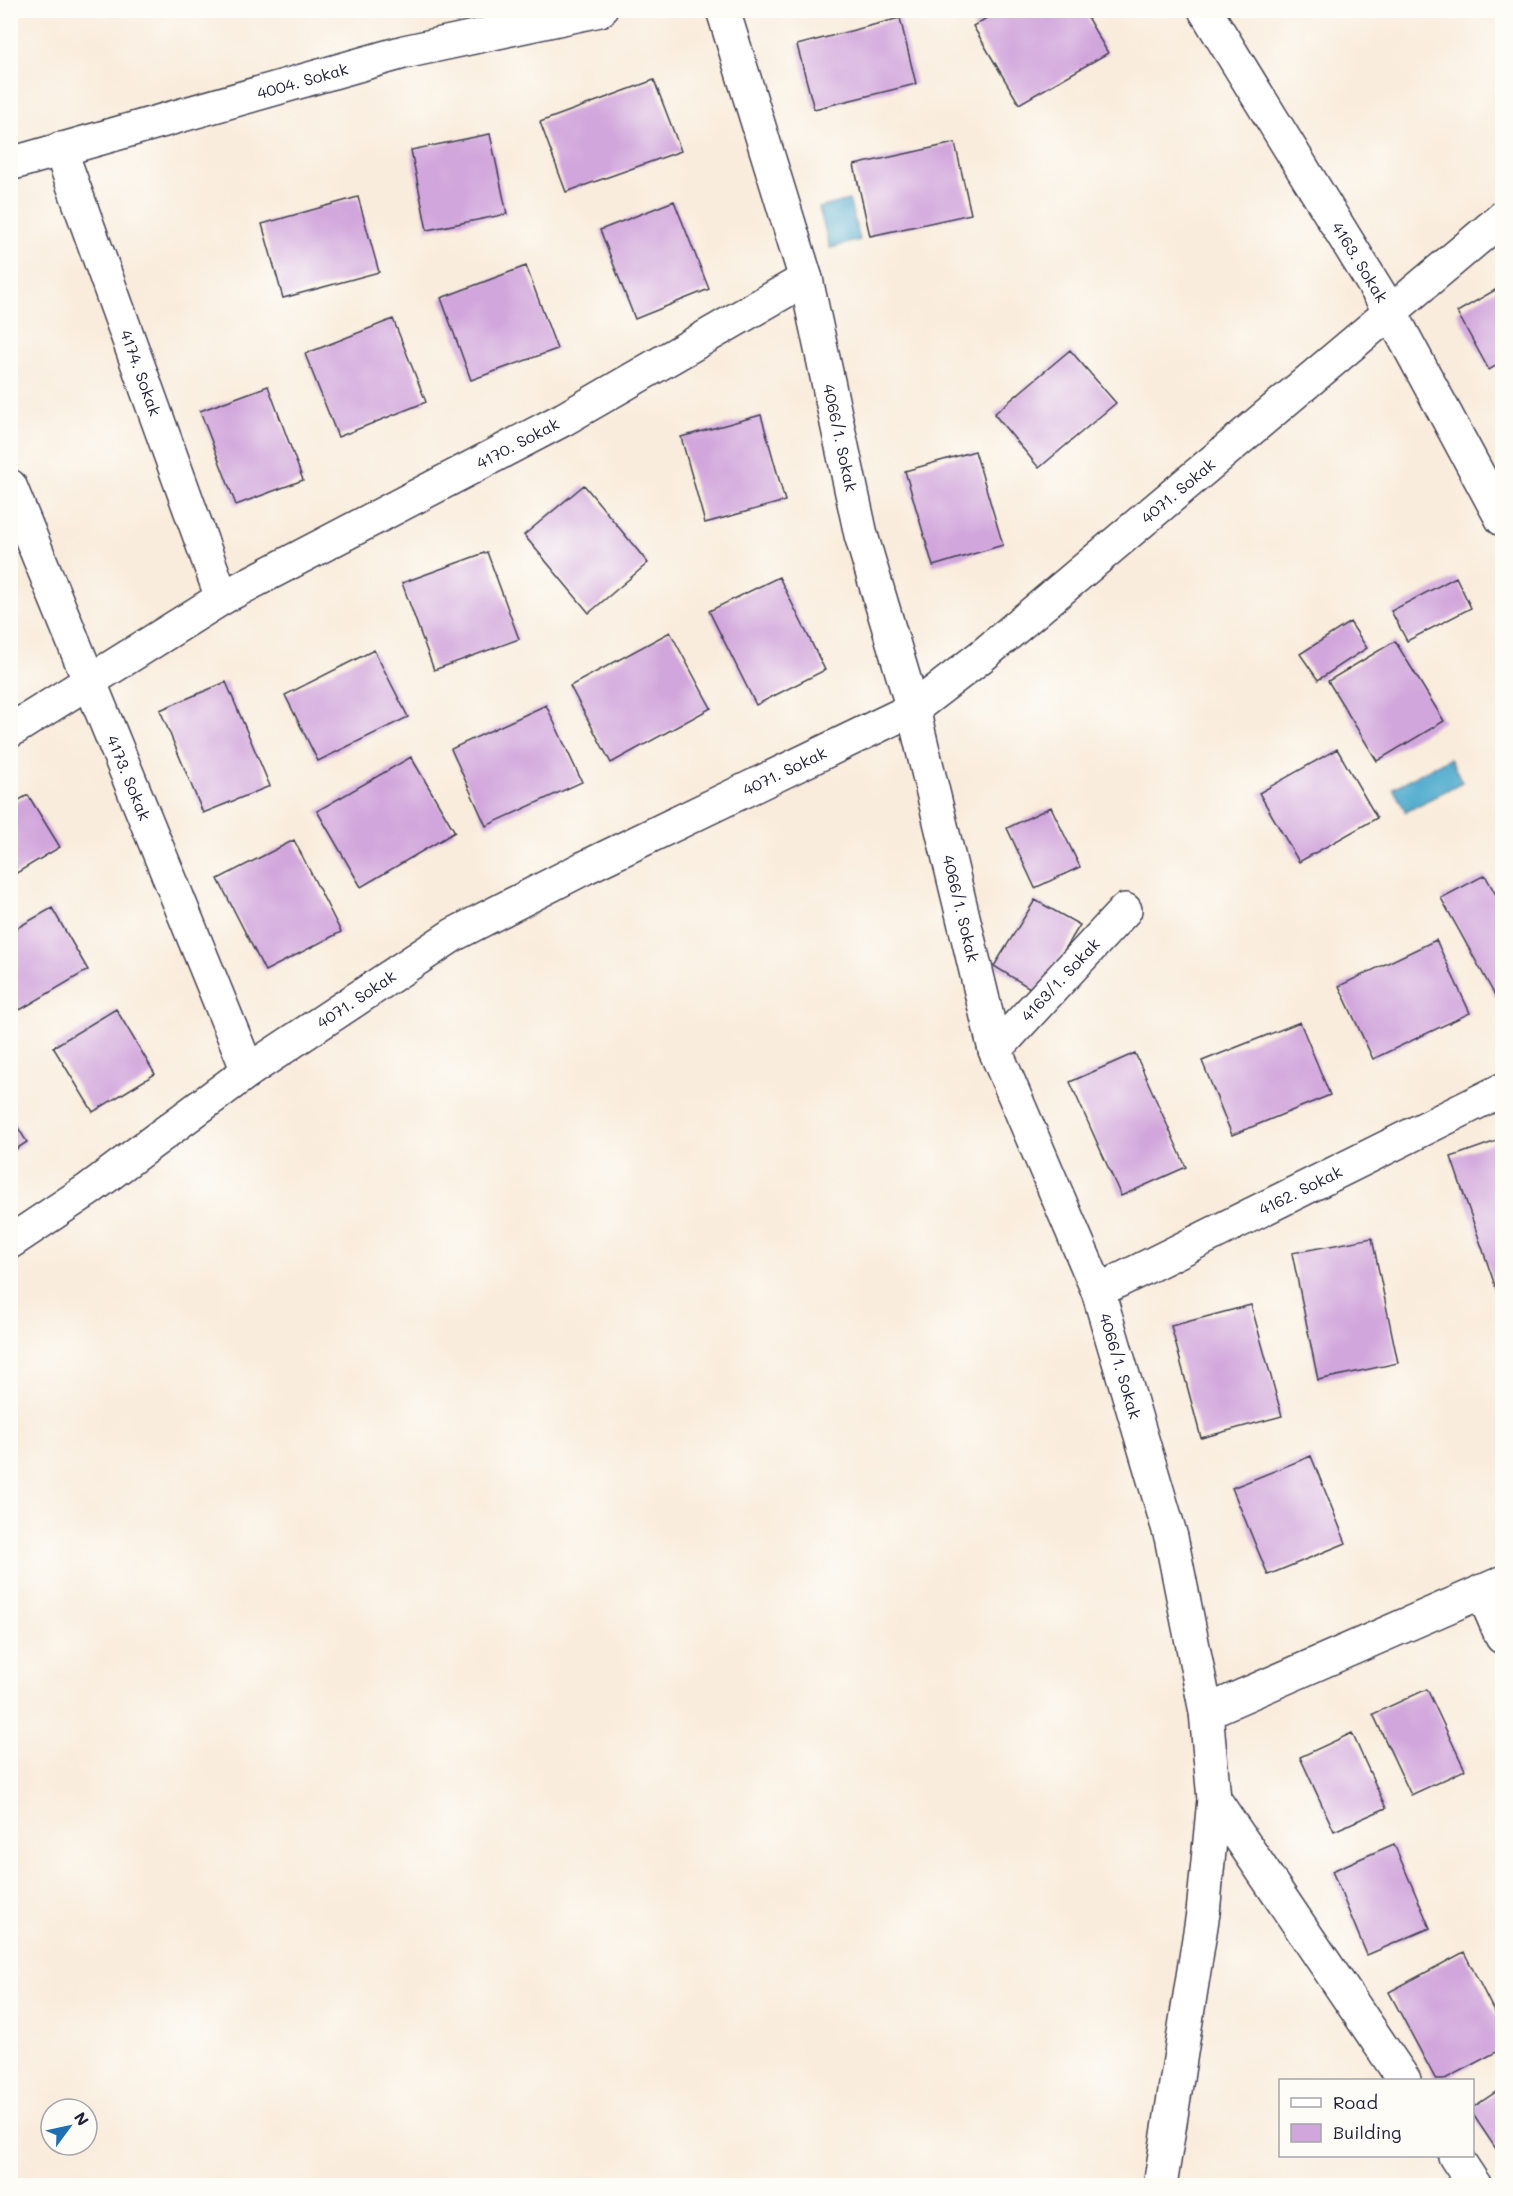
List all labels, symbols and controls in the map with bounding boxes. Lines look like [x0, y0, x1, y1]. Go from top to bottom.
street label: 4004. Sokak [254, 57, 350, 103]
street label: 4163. Sokak [1328, 218, 1393, 306]
street label: 4174. Sokak [116, 327, 166, 419]
street label: 4066/1. Sokak [819, 382, 862, 494]
street label: 4170. Sokak [472, 412, 563, 473]
street label: 4071. Sokak [1136, 453, 1219, 528]
street label: 4173. Sokak [102, 732, 156, 823]
street label: 4071. Sokak [739, 741, 830, 800]
street label: 4066/1. Sokak [938, 853, 984, 964]
street label: 4163/1. Sokak [1016, 933, 1104, 1025]
street label: 4071. Sokak [312, 965, 400, 1033]
street label: 4162. Sokak [1255, 1160, 1345, 1219]
street label: 4066/1. Sokak [1095, 1310, 1146, 1421]
legend [1279, 2079, 1474, 2157]
text: Road [1333, 2090, 1378, 2114]
north arrow [39, 2097, 99, 2157]
text: N [70, 2108, 94, 2129]
text: Building [1333, 2120, 1401, 2144]

